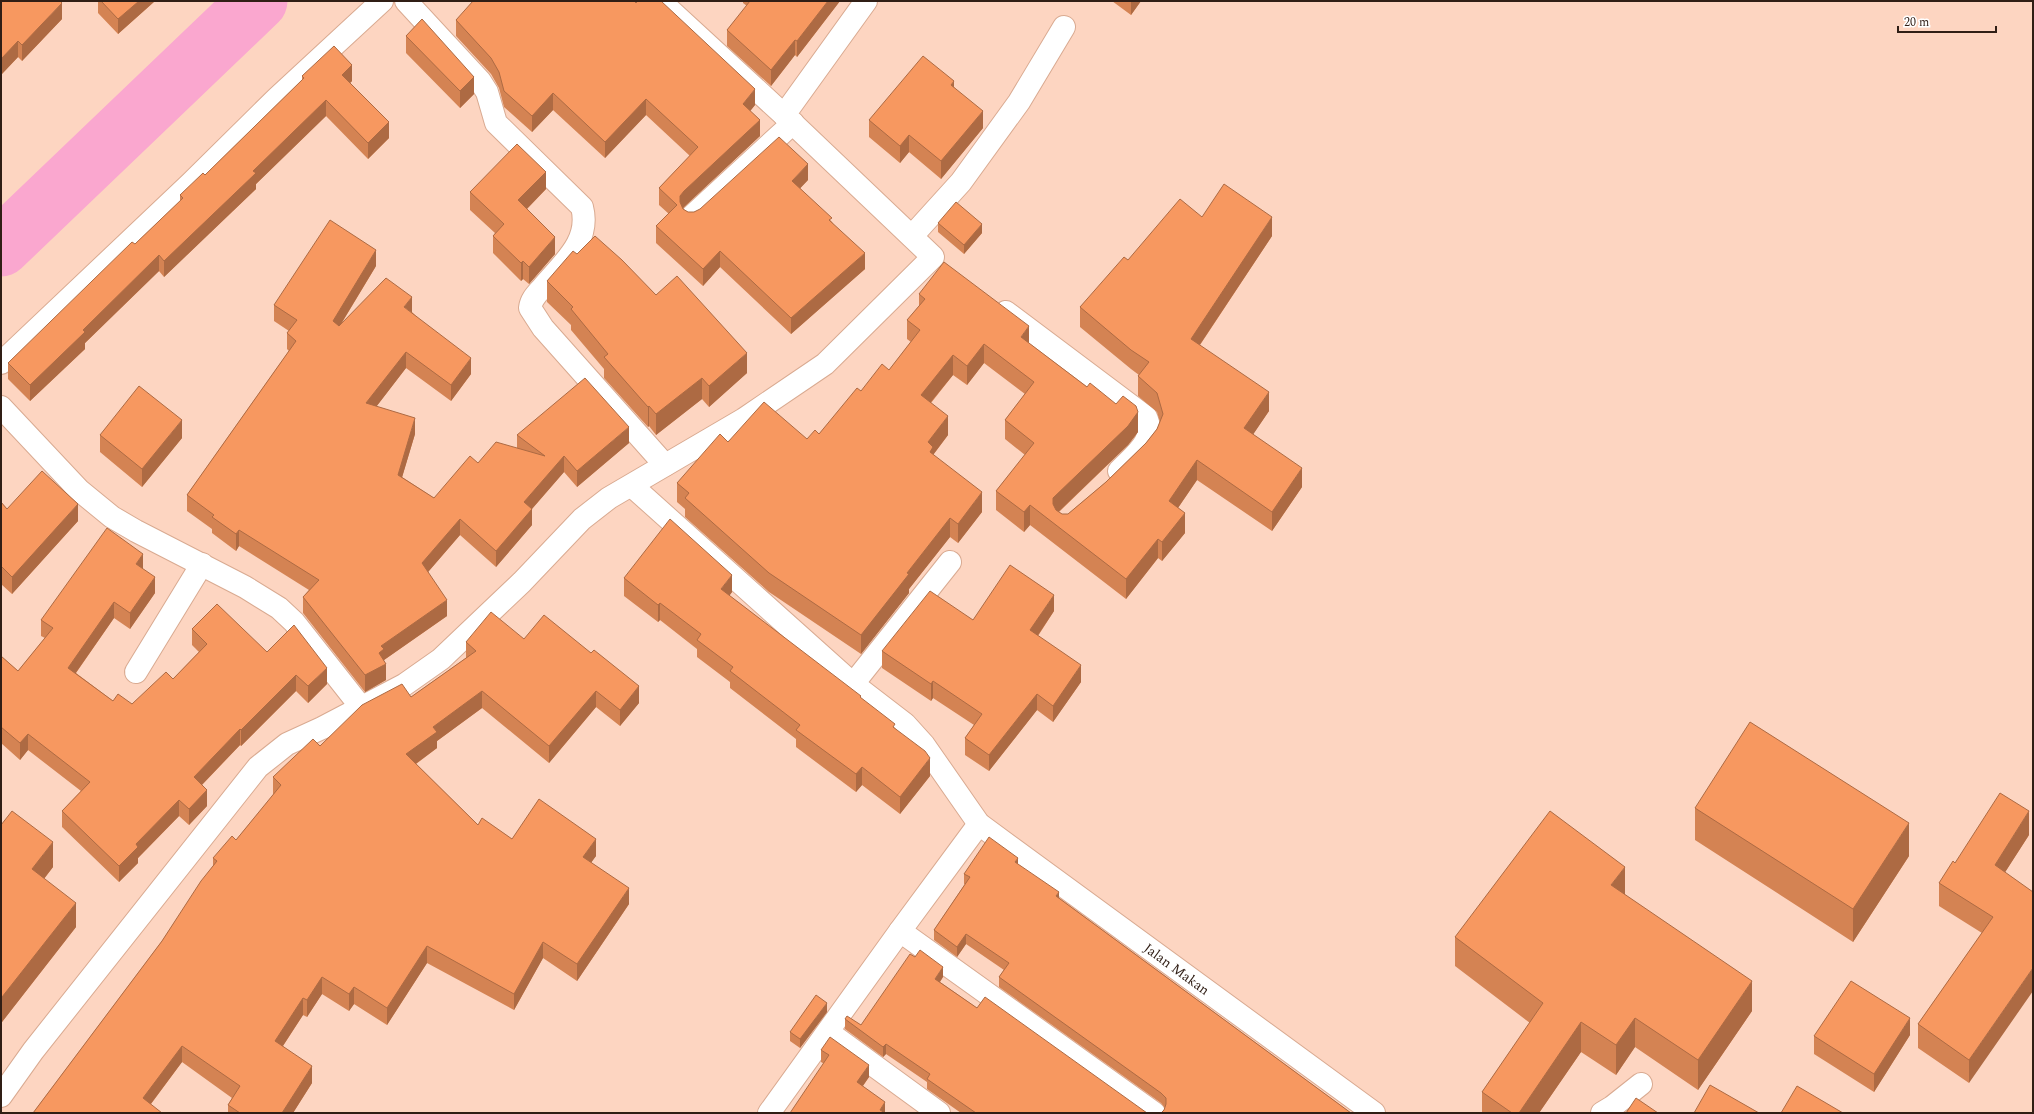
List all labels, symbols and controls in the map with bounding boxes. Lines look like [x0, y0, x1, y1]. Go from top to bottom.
scale bar [1898, 8, 1996, 34]
text: 20 m [1904, 13, 1929, 32]
street label: Jalan Makan [1139, 938, 1214, 1000]

